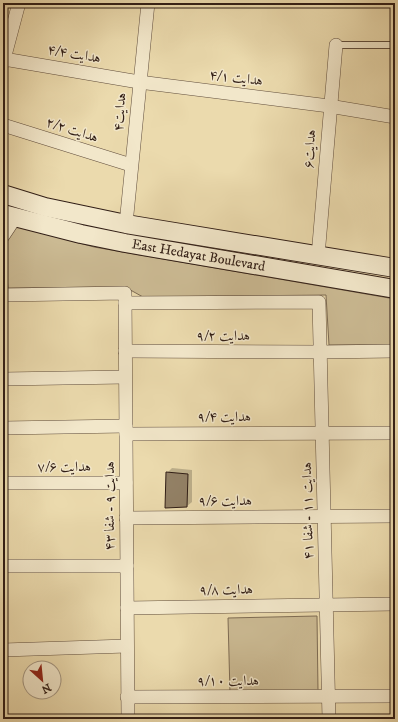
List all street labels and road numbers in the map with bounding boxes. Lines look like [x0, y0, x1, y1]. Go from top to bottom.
street label: هدایت ۴/۴ [46, 40, 102, 68]
street label: هدایت ۴/۱ [208, 66, 264, 90]
street label: هدایت۴ [109, 92, 131, 132]
street label: هدایت ۲/۲ [43, 113, 101, 147]
street label: هدایت۶ [300, 129, 320, 169]
street label: East Hedayat Boulevard [130, 235, 267, 276]
street label: هدایت ۹/۲ [196, 327, 250, 345]
street label: هدایت ۹/۴ [197, 408, 251, 426]
street label: هدایت ۷/۶ [37, 458, 91, 476]
street label: هدایت ۹ - شفا ۴۳ [101, 461, 119, 551]
street label: هدایت ۱۱ - شفا ۴۱ [298, 462, 318, 560]
street label: هدایت ۹/۶ [198, 492, 252, 510]
street label: هدایت ۹/۸ [199, 581, 253, 599]
street label: هدایت ۹/۱۰ [197, 672, 259, 690]

